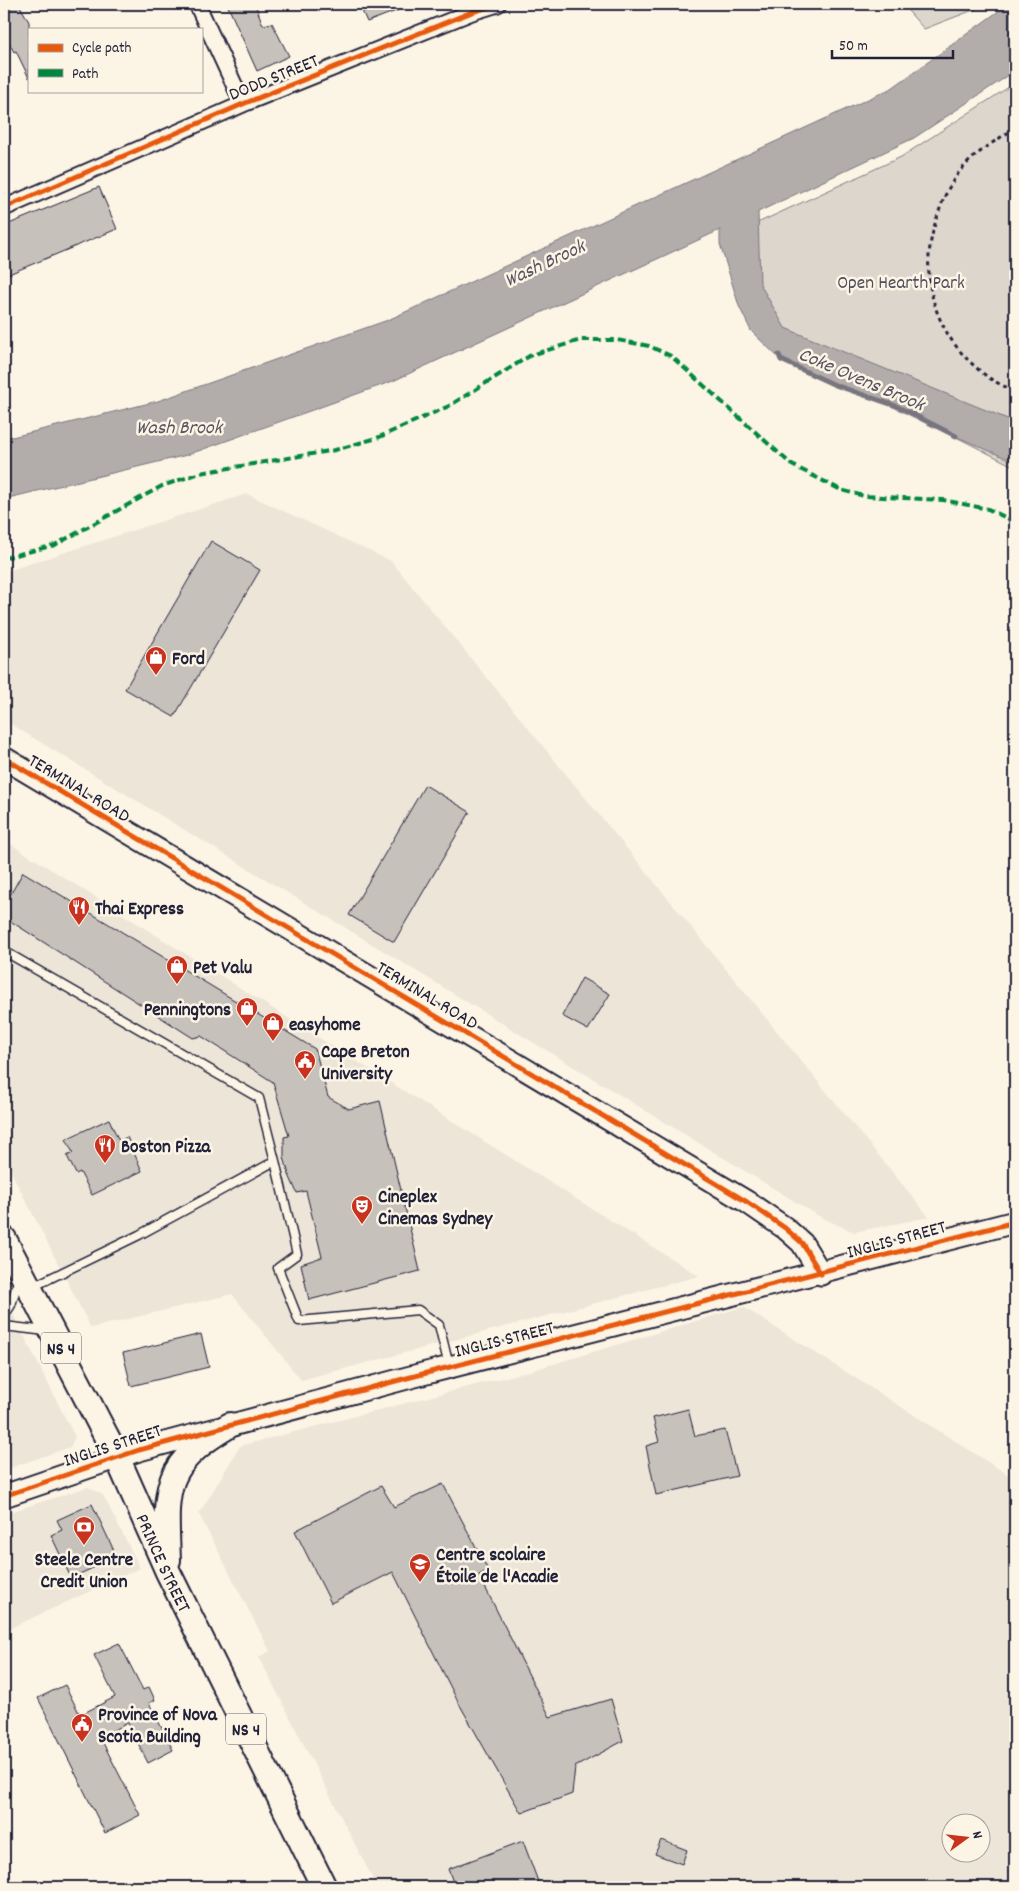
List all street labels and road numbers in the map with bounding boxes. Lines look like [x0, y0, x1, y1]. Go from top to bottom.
street label: DODD STREET [225, 49, 324, 110]
street label: TERMINAL ROAD [22, 749, 134, 831]
street label: TERMINAL ROAD [370, 956, 482, 1038]
street label: INGLIS STREET [844, 1215, 950, 1268]
street label: INGLIS STREET [452, 1316, 558, 1367]
road number: NS 4 [41, 1332, 81, 1364]
street label: INGLIS STREET [61, 1419, 166, 1476]
street label: PRINCE STREET [127, 1510, 196, 1618]
road number: NS 4 [226, 1714, 266, 1745]

